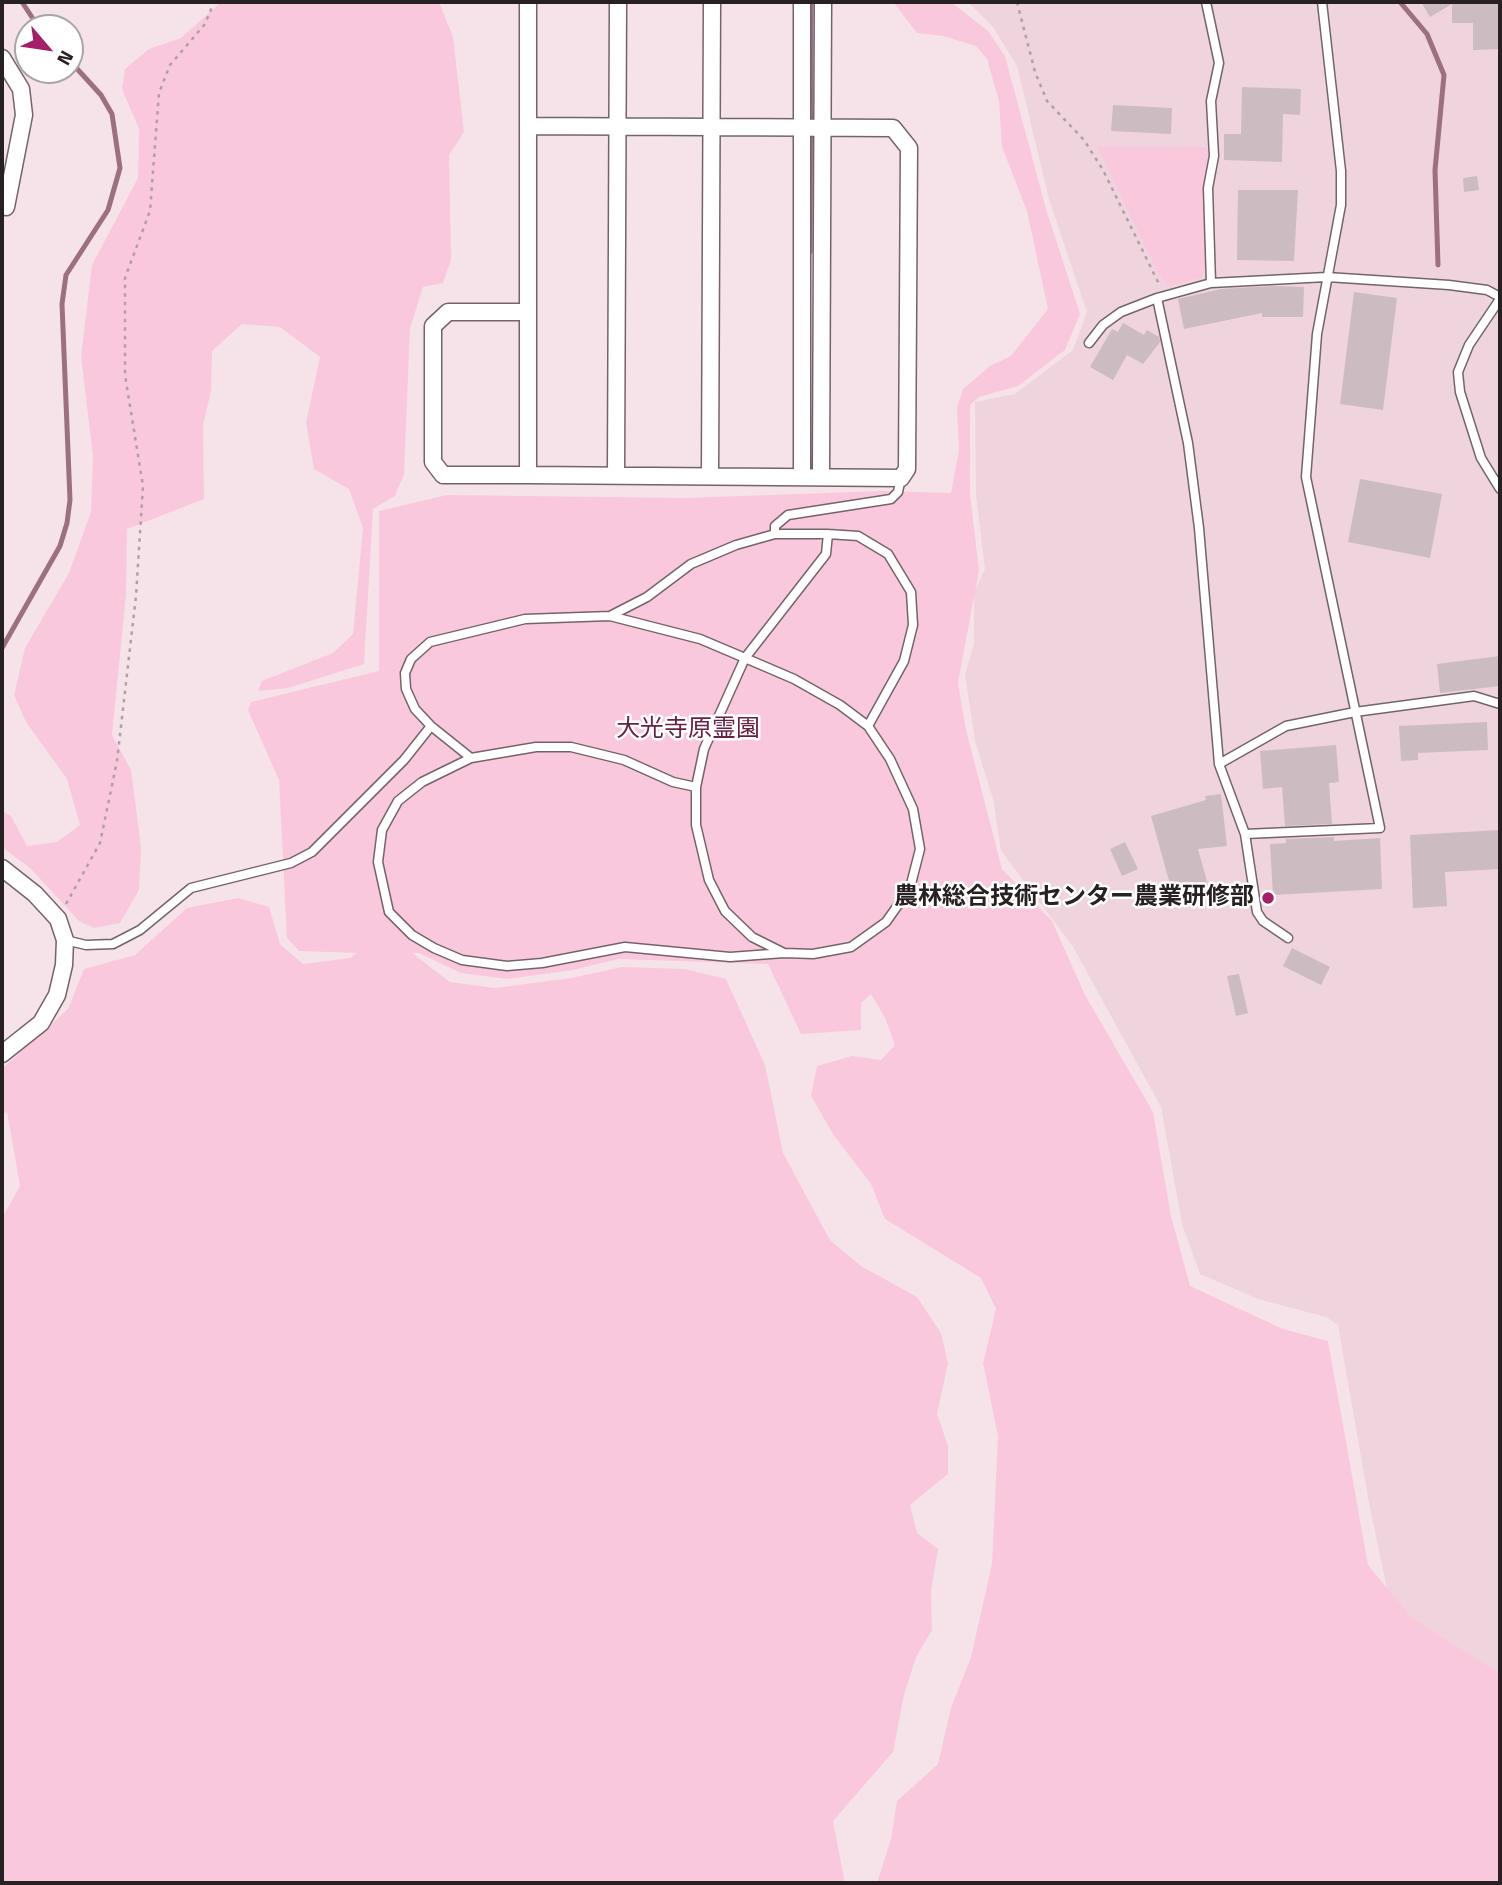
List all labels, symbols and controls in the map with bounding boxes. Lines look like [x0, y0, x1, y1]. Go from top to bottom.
north arrow [14, 14, 84, 84]
text: N [50, 46, 82, 71]
park label: 大光寺原霊園 [616, 716, 760, 744]
place label: 農林総合技術センター農業研修部 [894, 884, 1254, 912]
marker: 農林総合技術センター農業研修部 [1260, 890, 1276, 906]

